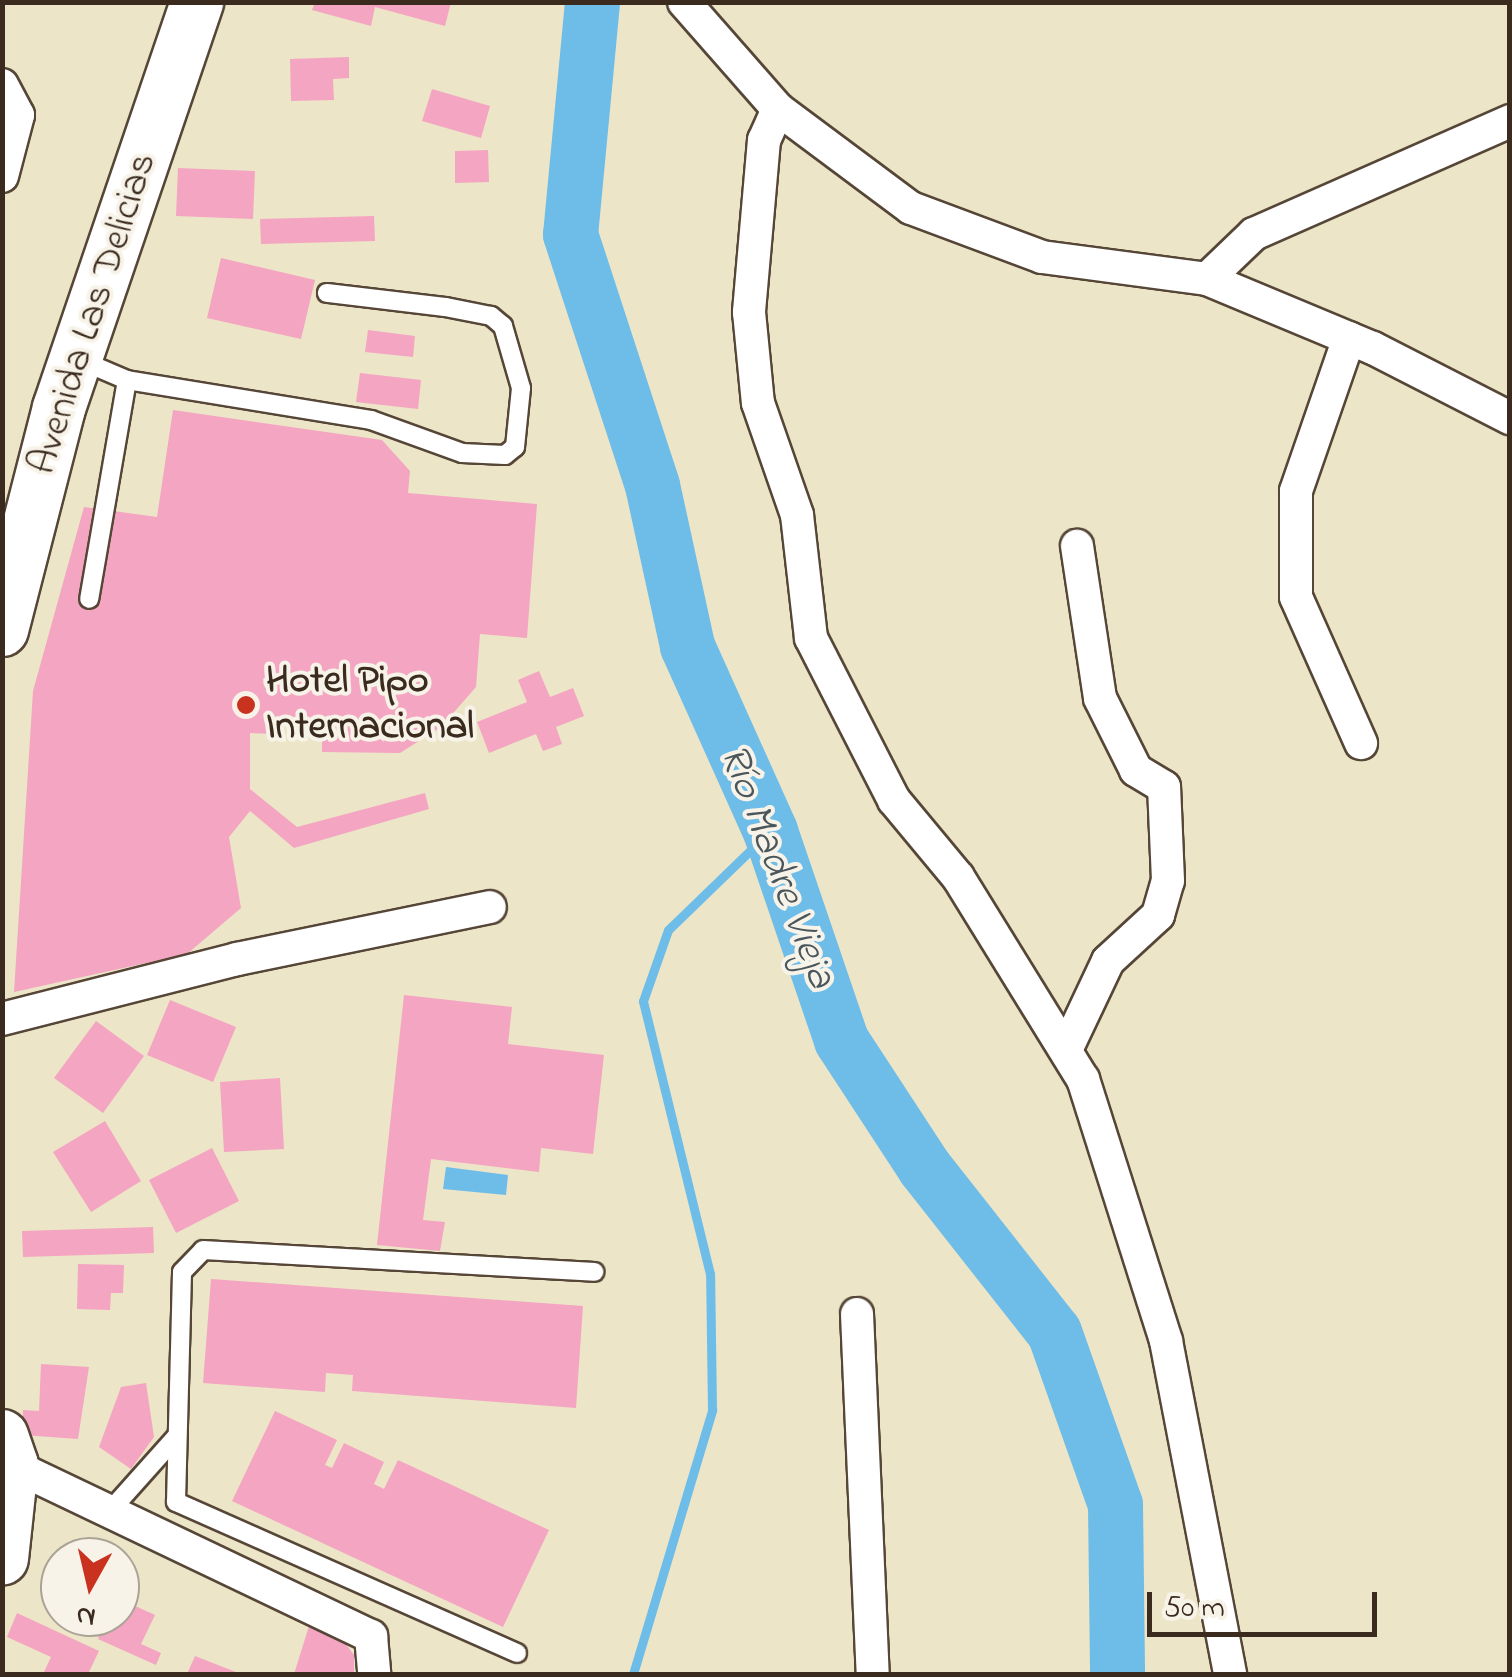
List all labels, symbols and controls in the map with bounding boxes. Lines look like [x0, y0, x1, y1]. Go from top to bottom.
street label: Avenida Las Delicias [19, 147, 169, 481]
place label: Hotel Pipo Internacional [266, 658, 474, 752]
marker: Hotel Pipo Internacional [235, 694, 257, 716]
water label: Río Madre Vieja [707, 738, 845, 996]
north arrow [40, 1537, 140, 1637]
scale bar [1152, 1572, 1382, 1634]
text: 50 m [1164, 1587, 1225, 1631]
text: N [74, 1594, 98, 1637]

